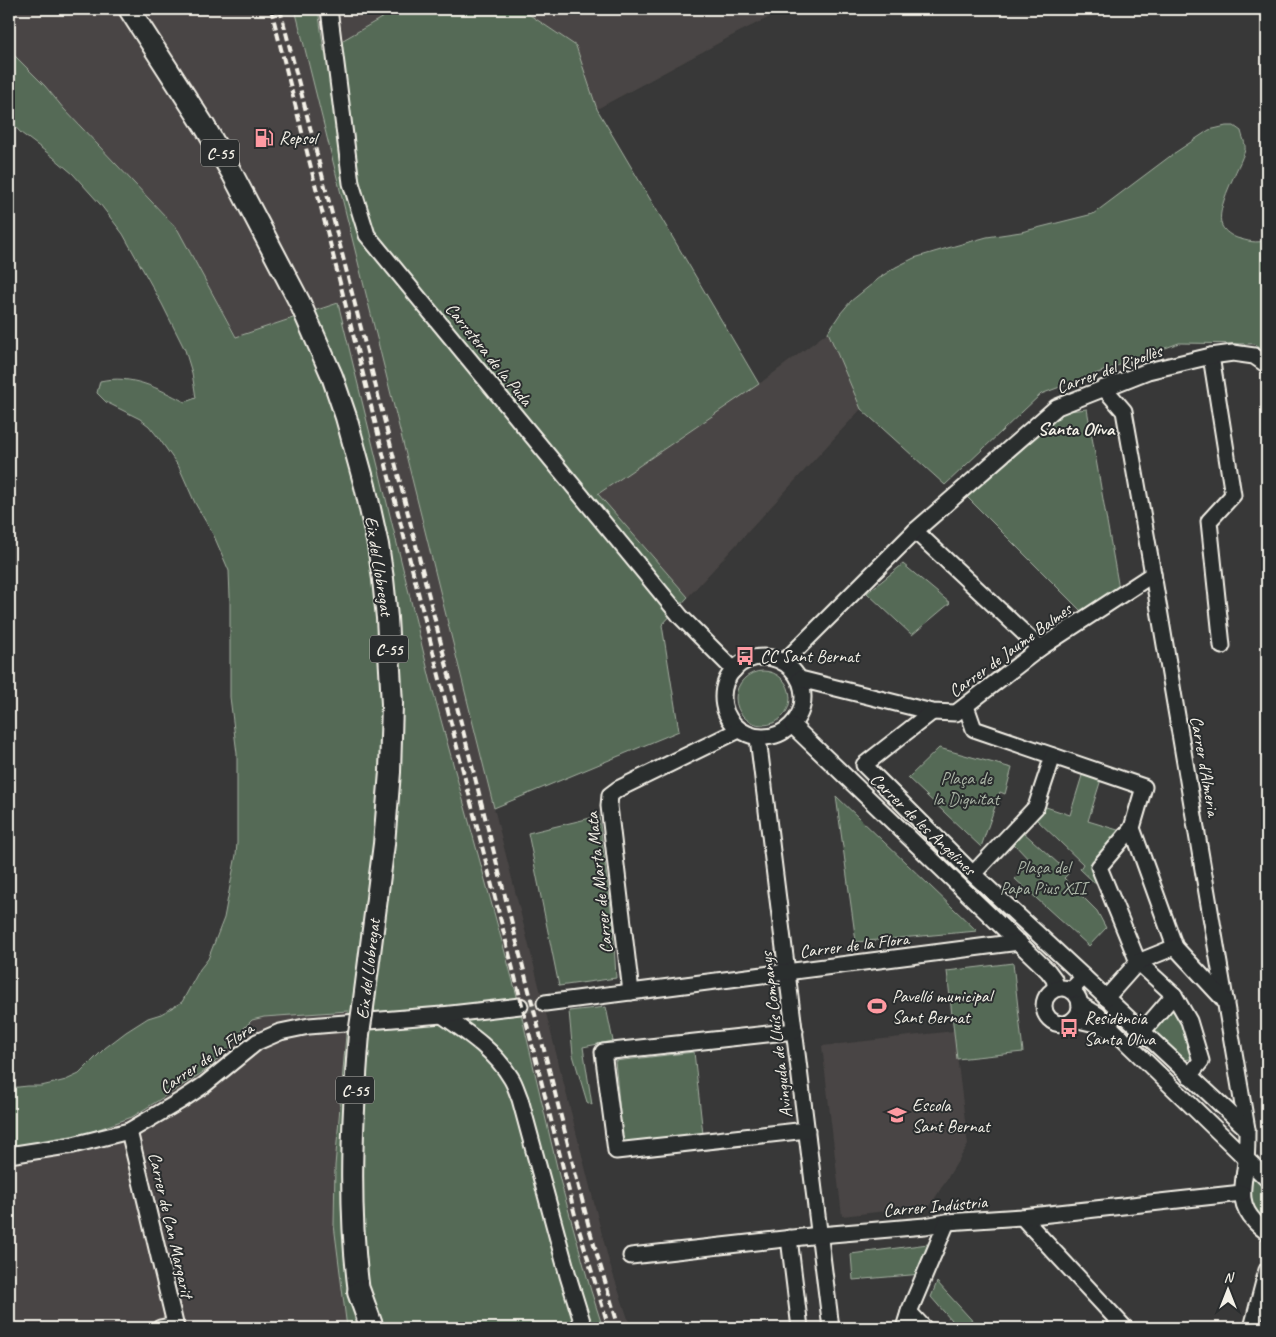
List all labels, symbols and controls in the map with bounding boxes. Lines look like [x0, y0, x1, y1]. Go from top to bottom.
fuel station icon: Repsol [253, 127, 275, 149]
place label: Repsol [279, 127, 320, 149]
road number: C-55 [201, 140, 239, 167]
street label: Carretera de la Puda [441, 298, 538, 411]
street label: Carrer del Ripollès [1053, 339, 1166, 398]
district label: Santa Oliva [1038, 417, 1116, 441]
street label: Eix del Llobregat [360, 515, 398, 619]
street label: Carrer de Jaume Balmes [944, 597, 1077, 702]
road number: C-55 [370, 636, 408, 662]
bus stop icon: CC Sant Bernat [734, 645, 756, 667]
place label: CC Sant Bernat [760, 645, 861, 667]
street label: Carrer d'Almeria [1185, 714, 1225, 819]
park label: Plaça de la Dignitat [933, 767, 1001, 810]
street label: Carrer de les Angelines [866, 768, 982, 881]
street label: Carrer de Marta Mata [581, 810, 617, 955]
park label: Plaça del Papa Pius XII [1000, 856, 1090, 899]
street label: Eix del Llobregat [351, 916, 385, 1020]
street label: Carrer de la Flora [798, 927, 912, 963]
street label: Avinguda de Lluís Companys [755, 949, 797, 1119]
place label: Pavelló municipal Sant Bernat [892, 985, 995, 1028]
sports icon: Pavelló municipal Sant Bernat [866, 995, 888, 1017]
place label: Residència Santa Oliva [1084, 1007, 1156, 1050]
street label: Carrer de la Flora [155, 1017, 259, 1099]
bus stop icon: Residència Santa Oliva [1058, 1017, 1080, 1039]
road number: C-55 [336, 1076, 374, 1104]
place label: Escola Sant Bernat [912, 1094, 992, 1137]
school or university icon: Escola Sant Bernat [886, 1104, 908, 1126]
street label: Carrer de Can Margarit [144, 1150, 199, 1303]
street label: Carrer Indústria [882, 1190, 990, 1221]
north arrow [1204, 1264, 1254, 1314]
text: N [1224, 1269, 1235, 1286]

